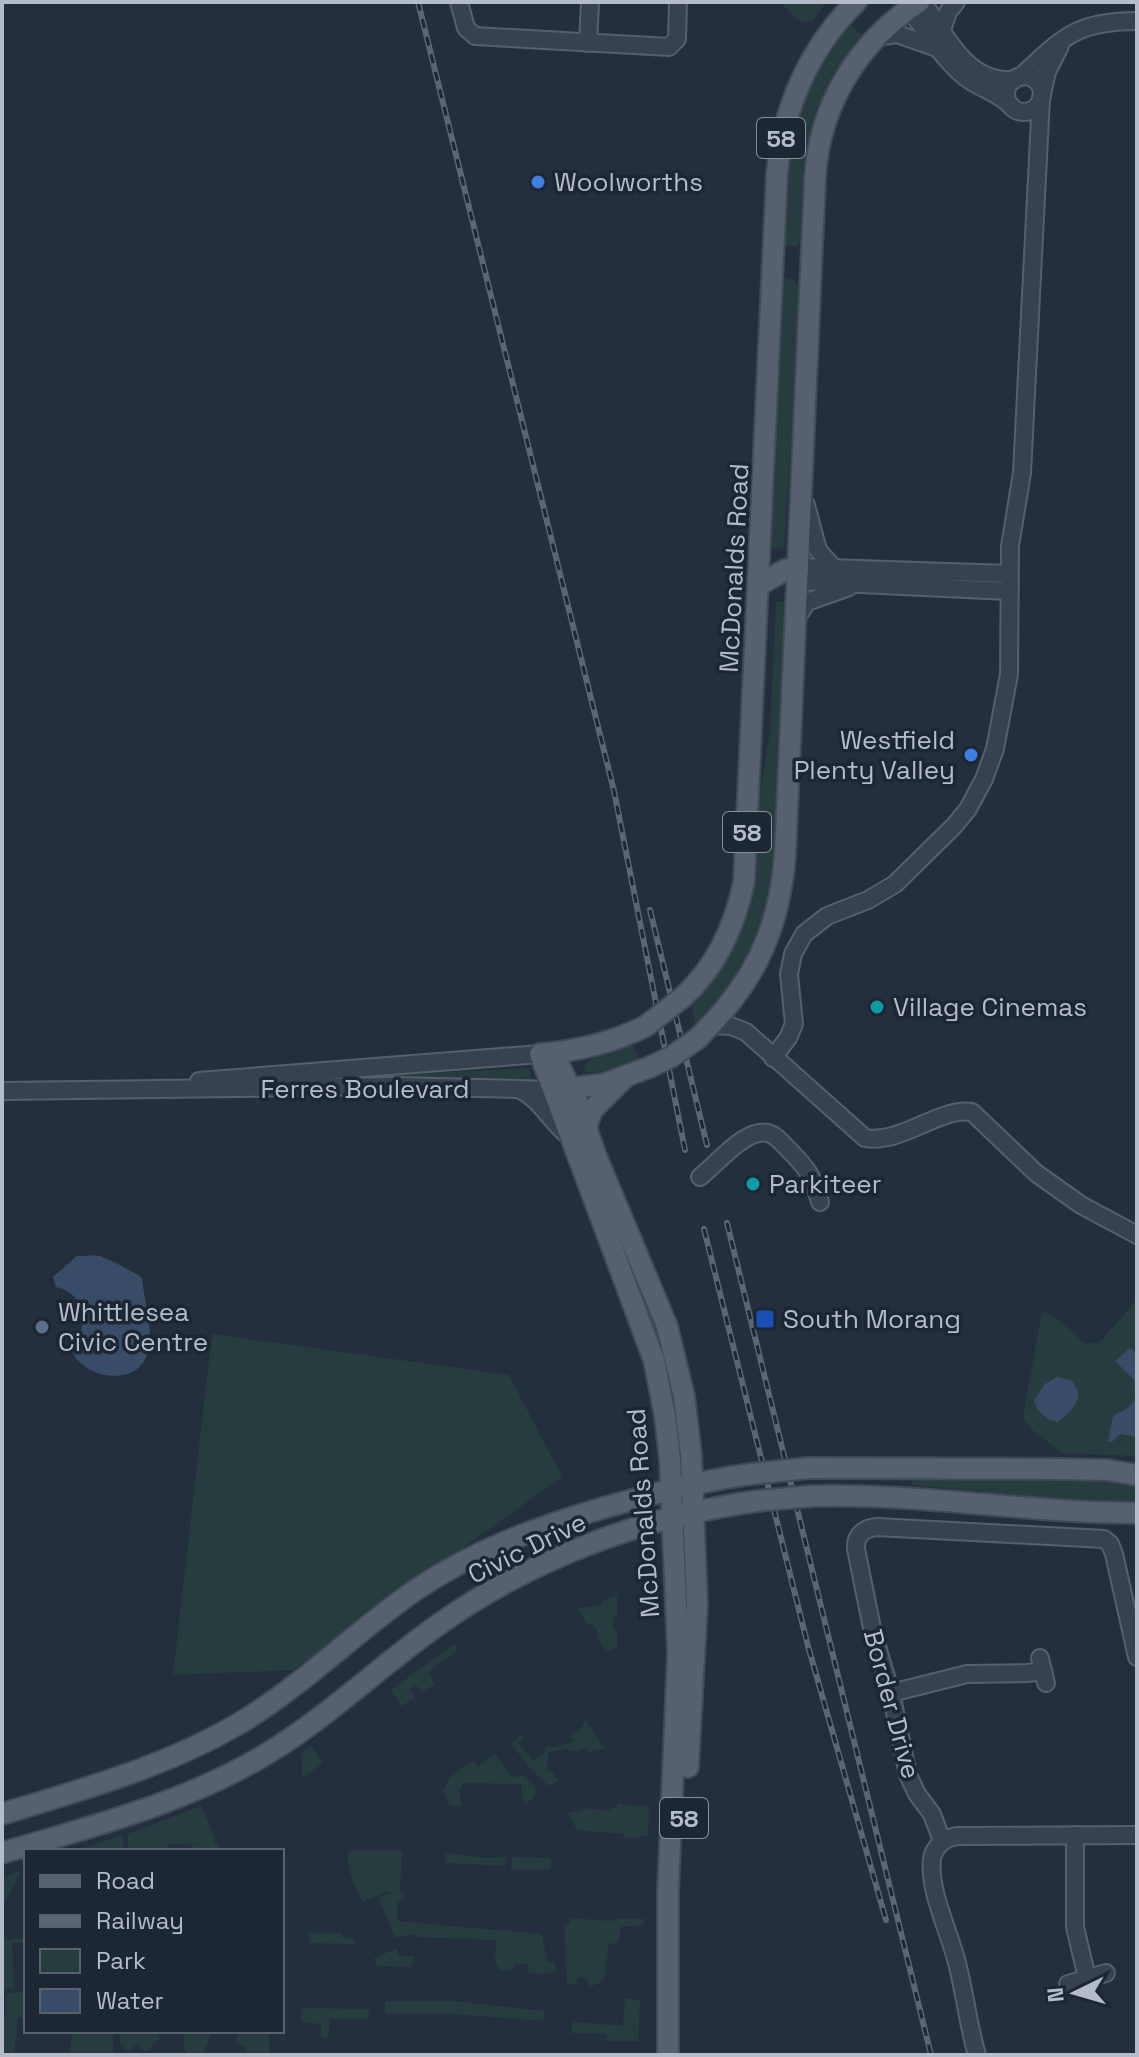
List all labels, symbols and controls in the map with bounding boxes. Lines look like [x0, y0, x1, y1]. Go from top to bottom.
road number: 58 [757, 118, 805, 158]
place label: Woolworths [554, 165, 703, 199]
marker: Woolworths [529, 173, 547, 191]
street label: McDonalds Road [712, 462, 756, 674]
place label: Westfield Plenty Valley [794, 723, 955, 787]
marker: Westfield Plenty Valley [962, 746, 980, 764]
road number: 58 [723, 812, 771, 852]
place label: Village Cinemas [893, 990, 1087, 1024]
marker: Village Cinemas [868, 998, 886, 1016]
street label: Ferres Boulevard [260, 1072, 470, 1106]
place label: Parkiteer [769, 1167, 882, 1201]
marker: Parkiteer [744, 1175, 762, 1193]
place label: Whittlesea Civic Centre [58, 1295, 208, 1359]
place label: South Morang [783, 1302, 961, 1336]
marker: South Morang [754, 1308, 776, 1330]
marker: Whittlesea Civic Centre [33, 1318, 51, 1336]
street label: McDonalds Road [619, 1407, 667, 1619]
street label: Civic Drive [462, 1505, 592, 1591]
street label: Border Drive [856, 1625, 928, 1783]
road number: 58 [660, 1798, 708, 1838]
legend [24, 1849, 284, 2033]
text: Road [96, 1865, 155, 1896]
text: Railway [96, 1905, 184, 1936]
text: Park [96, 1945, 146, 1976]
north arrow [1035, 1953, 1115, 2033]
text: Water [96, 1985, 164, 2016]
text: N [1040, 1986, 1070, 2003]

